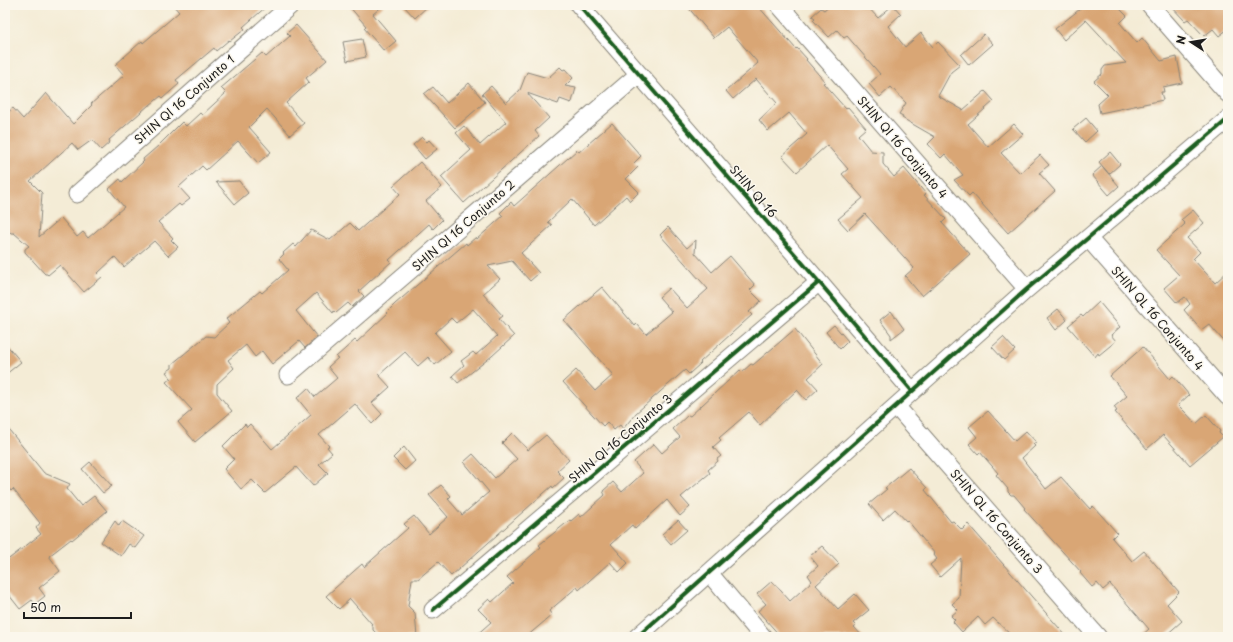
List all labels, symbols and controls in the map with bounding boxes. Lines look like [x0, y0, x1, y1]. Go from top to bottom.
north arrow [1171, 22, 1211, 62]
text: N [1172, 34, 1190, 46]
street label: SHIN QI 16 Conjunto 1 [130, 50, 238, 148]
street label: SHIN QI 16 Conjunto 4 [853, 92, 953, 202]
street label: SHIN QI 16 [726, 161, 782, 221]
street label: SHIN QI 16 Conjunto 2 [408, 175, 518, 275]
street label: SHIN QL 16 Conjunto 4 [1107, 262, 1209, 374]
street label: SHIN QI 16 Conjunto 3 [564, 389, 676, 487]
street label: SHIN QL 16 Conjunto 3 [946, 465, 1048, 577]
scale bar [24, 594, 131, 620]
text: 50 m [30, 598, 61, 616]

